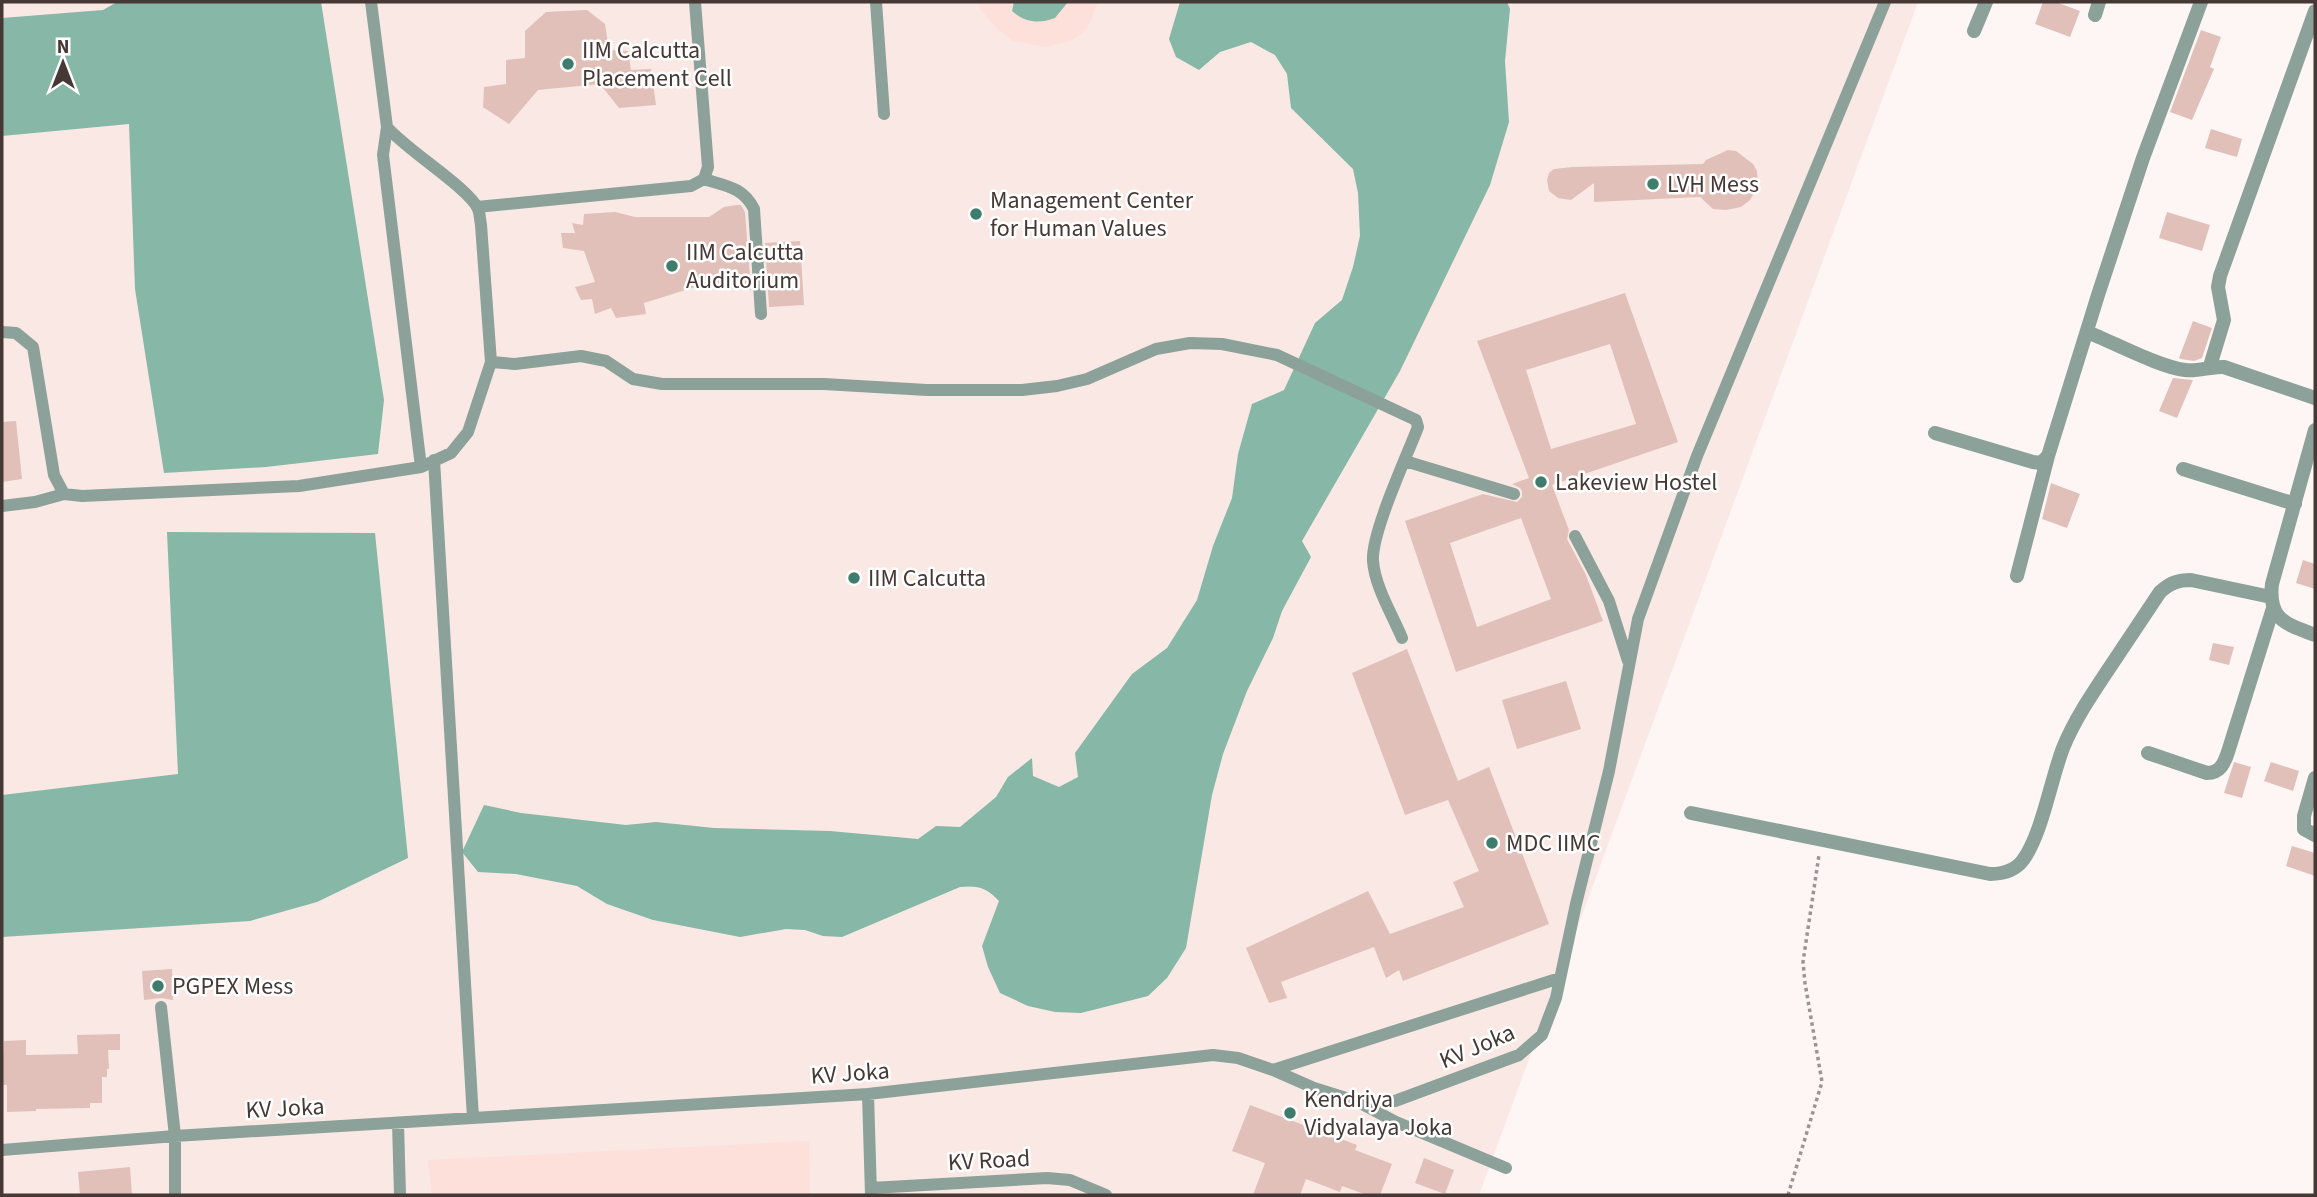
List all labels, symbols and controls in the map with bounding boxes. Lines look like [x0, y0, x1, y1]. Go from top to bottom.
north arrow [28, 28, 98, 98]
place label: IIM Calcutta Placement Cell [582, 33, 732, 96]
text: N [57, 34, 69, 61]
marker: IIM Calcutta Placement Cell [560, 56, 576, 72]
place label: LVH Mess [1667, 167, 1759, 202]
marker: LVH Mess [1645, 176, 1661, 192]
place label: Management Center for Human Values [990, 183, 1194, 246]
marker: Management Center for Human Values [968, 206, 984, 222]
place label: IIM Calcutta Auditorium [686, 235, 804, 298]
marker: IIM Calcutta Auditorium [664, 258, 680, 274]
place label: Lakeview Hostel [1555, 465, 1717, 500]
marker: Lakeview Hostel [1533, 474, 1549, 490]
place label: IIM Calcutta [868, 561, 986, 596]
marker: IIM Calcutta [846, 570, 862, 586]
place label: MDC IIMC [1506, 826, 1601, 861]
marker: MDC IIMC [1484, 835, 1500, 851]
place label: PGPEX Mess [172, 969, 293, 1004]
marker: PGPEX Mess [150, 978, 166, 994]
street label: KV Joka [1434, 1015, 1520, 1078]
street label: KV Joka [809, 1053, 891, 1094]
place label: Kendriya Vidyalaya Joka [1304, 1082, 1453, 1145]
street label: KV Joka [245, 1089, 325, 1128]
marker: Kendriya Vidyalaya Joka [1282, 1105, 1298, 1121]
street label: KV Road [947, 1141, 1031, 1180]

